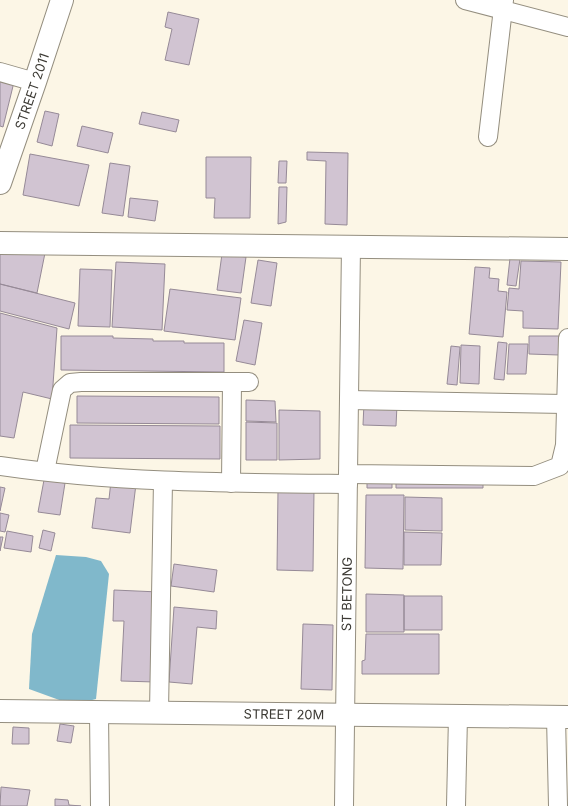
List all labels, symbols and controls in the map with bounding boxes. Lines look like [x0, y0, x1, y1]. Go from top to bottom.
street label: STREET 2011 [11, 51, 52, 132]
street label: ST BETONG [338, 557, 355, 631]
street label: STREET 20M [244, 706, 324, 722]

